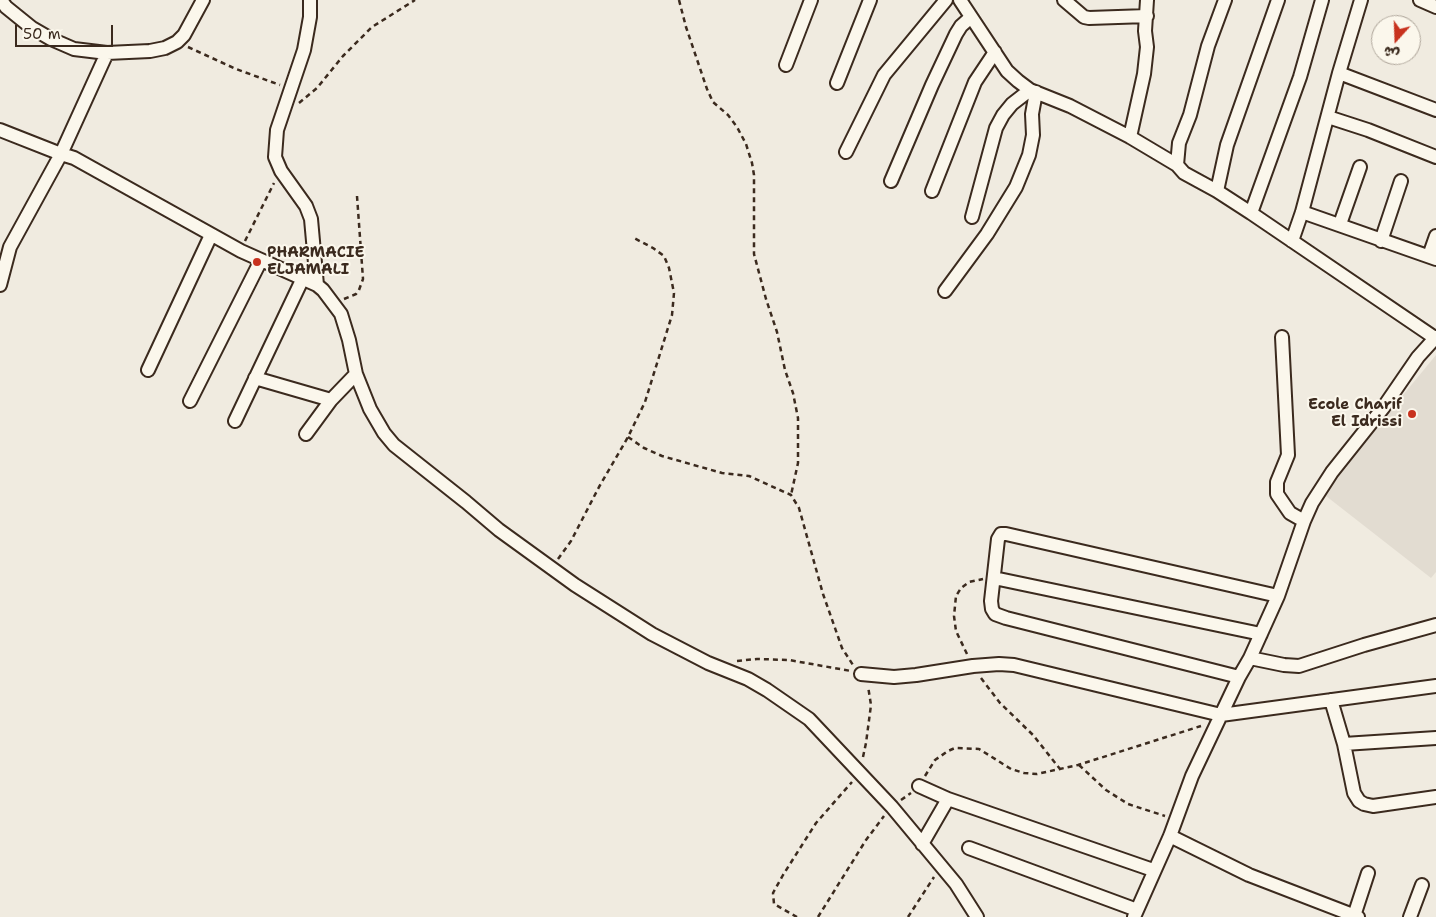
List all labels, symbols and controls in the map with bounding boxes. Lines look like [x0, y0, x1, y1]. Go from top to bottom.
scale bar [18, 15, 115, 47]
north arrow [1371, 15, 1421, 65]
text: 50 m [23, 24, 61, 44]
text: ش [1381, 42, 1402, 64]
place label: PHARMACIE ELJAMALI [267, 244, 364, 279]
marker: PHARMACIE ELJAMALI [251, 256, 263, 268]
place label: Ecole Charif El Idrissi [1308, 396, 1402, 431]
marker: Ecole Charif El Idrissi [1406, 408, 1418, 420]

